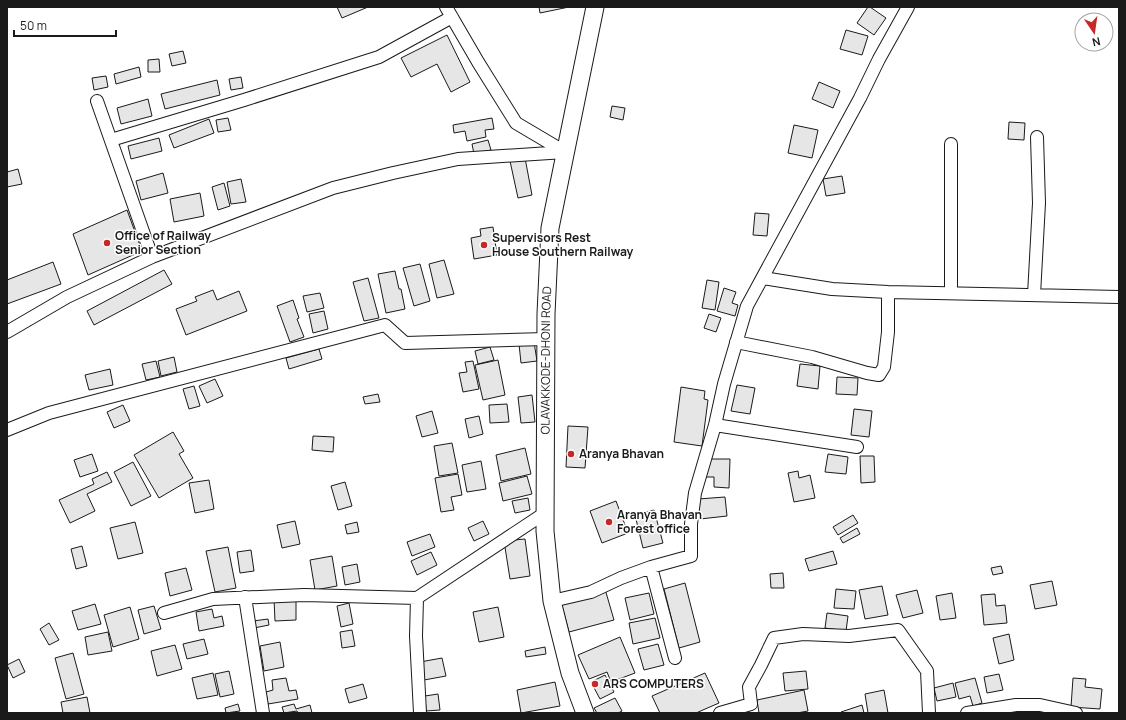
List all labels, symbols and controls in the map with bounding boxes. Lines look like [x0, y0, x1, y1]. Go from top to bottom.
scale bar [14, 12, 116, 38]
north arrow [1074, 12, 1114, 52]
text: 50 m [20, 17, 47, 34]
text: N [1091, 34, 1102, 50]
place label: Office of Railway Senior Section [115, 227, 211, 258]
place label: Supervisors Rest House Southern Railway [492, 229, 634, 260]
marker: Office of Railway Senior Section [102, 238, 112, 248]
marker: Supervisors Rest House Southern Railway [479, 240, 489, 250]
street label: OLAVAKKODE-DHONI ROAD [536, 286, 555, 434]
place label: Aranya Bhavan [579, 445, 664, 462]
marker: Aranya Bhavan [566, 449, 576, 459]
place label: Aranya Bhavan Forest office [617, 506, 702, 537]
marker: Aranya Bhavan Forest office [604, 517, 614, 527]
place label: ARS COMPUTERS [603, 675, 704, 692]
marker: ARS COMPUTERS [590, 679, 600, 689]

